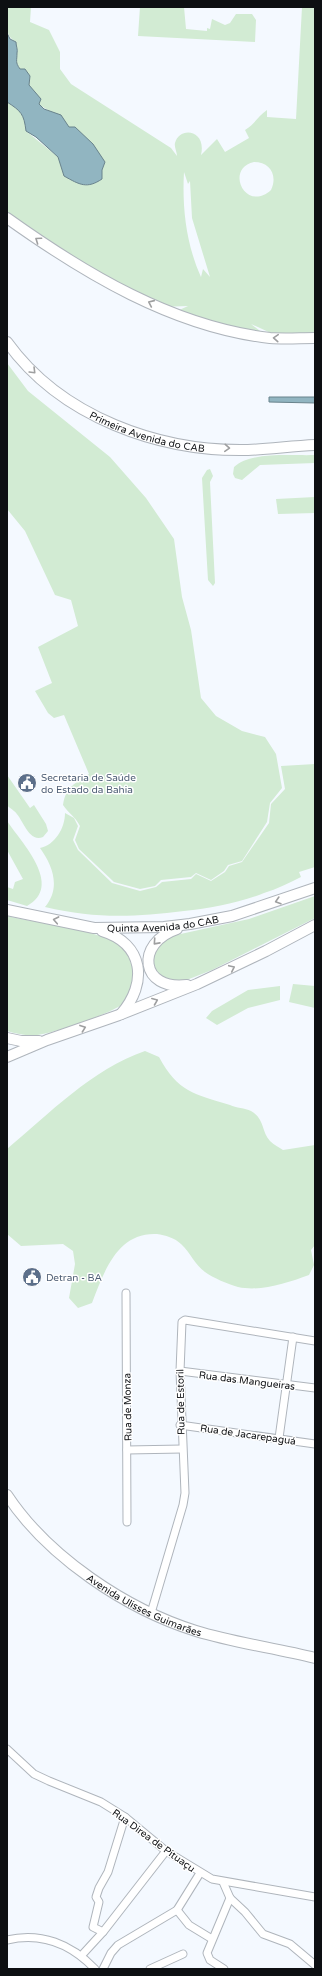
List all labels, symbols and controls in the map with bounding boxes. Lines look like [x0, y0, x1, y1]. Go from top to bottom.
one-way arrow [35, 237, 42, 245]
one-way arrow [148, 300, 156, 308]
one-way arrow [273, 334, 279, 343]
one-way arrow [28, 366, 36, 374]
street label: Primeira Avenida do CAB [87, 409, 205, 455]
one-way arrow [224, 444, 230, 453]
public building icon: Secretaria de Saúde do Estado da Bahia [16, 772, 38, 794]
place label: Secretaria de Saúde do Estado da Bahia [41, 772, 136, 796]
one-way arrow [275, 896, 282, 905]
street label: Quinta Avenida do CAB [107, 914, 220, 935]
one-way arrow [53, 917, 59, 925]
one-way arrow [154, 937, 161, 945]
one-way arrow [228, 965, 236, 973]
one-way arrow [152, 997, 159, 1005]
one-way arrow [79, 1025, 86, 1033]
public building icon: Detran - BA [21, 1266, 43, 1288]
place label: Detran - BA [46, 1272, 102, 1284]
street label: Rua de Estoril [174, 1369, 188, 1435]
street label: Rua das Mangueiras [198, 1369, 296, 1393]
street label: Rua de Monza [121, 1373, 135, 1441]
street label: Rua de Jacarepaguá [199, 1422, 296, 1448]
street label: Avenida Ulisses Guimarães [84, 1572, 203, 1639]
street label: Rua Direa de Pituaçu [110, 1807, 197, 1875]

